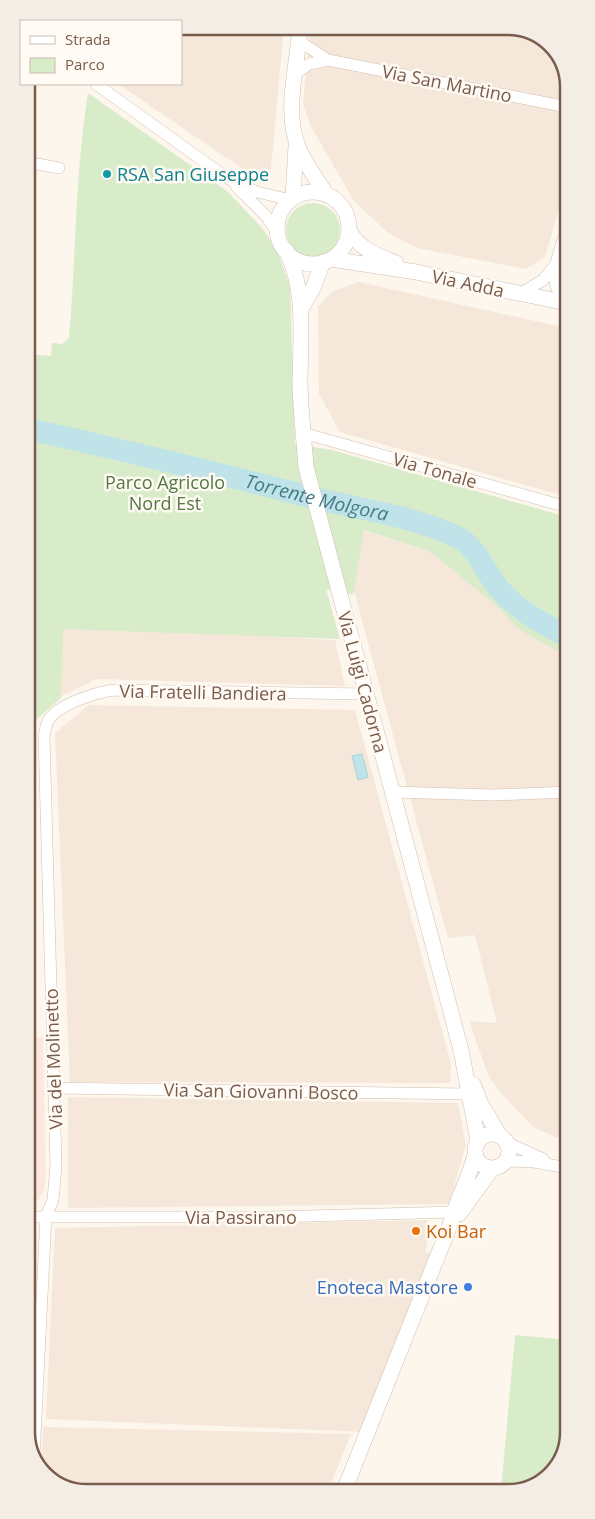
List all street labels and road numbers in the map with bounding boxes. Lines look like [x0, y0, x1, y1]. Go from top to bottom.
street label: Via San Martino [380, 59, 514, 107]
street label: Via Adda [430, 264, 506, 302]
street label: Via Tonale [390, 447, 480, 493]
street label: Via Luigi Cadorna [333, 609, 393, 755]
street label: Via Fratelli Bandiera [119, 679, 287, 705]
street label: Via del Molinetto [39, 988, 67, 1130]
street label: Via San Giovanni Bosco [163, 1077, 359, 1105]
street label: Via Passirano [185, 1205, 297, 1229]

